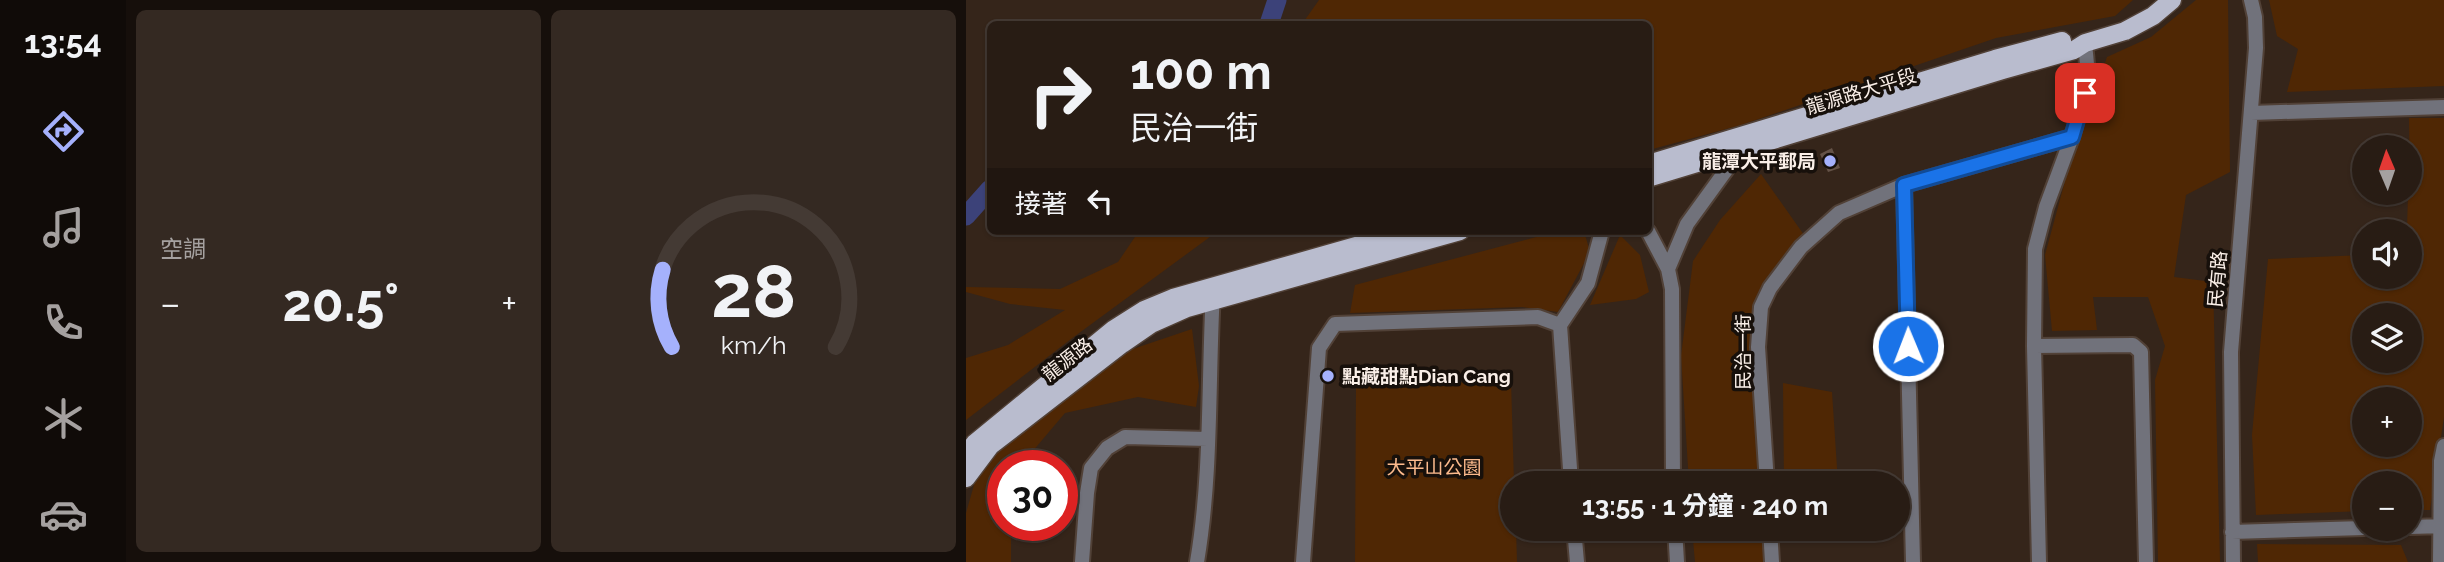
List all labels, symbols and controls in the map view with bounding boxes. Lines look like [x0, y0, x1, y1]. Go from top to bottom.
text: 13:54 [24, 23, 102, 60]
text: 100 m [1130, 43, 1272, 100]
icon: right [1015, 49, 1106, 140]
pin [2055, 63, 2115, 123]
street label: 龍源路大平段 [1803, 64, 1919, 118]
icon: arrive [2066, 74, 2104, 112]
icon: directions [39, 107, 88, 156]
text: 民治一街 [1130, 109, 1258, 146]
north arrow [2352, 135, 2422, 205]
map controls [2352, 135, 2422, 541]
place label: 龍潭大平郵局 [1702, 150, 1816, 172]
marker: 龍潭大平郵局 [1822, 153, 1838, 169]
icon: left [1081, 182, 1119, 220]
text: 接著 [1015, 189, 1067, 219]
icon: music [39, 203, 88, 252]
button: sound [2352, 219, 2422, 289]
text: 空調 [160, 235, 206, 262]
text: 28 [711, 249, 796, 334]
street label: 民有路 [2204, 250, 2230, 308]
text: 20.5° [283, 272, 399, 333]
text: − [160, 281, 180, 326]
text: + [501, 281, 517, 326]
icon: phone [39, 298, 88, 347]
button: layers [2352, 303, 2422, 373]
position arrow [1871, 309, 1945, 383]
street label: 民治一街 [1732, 314, 1754, 390]
text: km/h [721, 330, 786, 360]
street label: 龍源路 [1038, 333, 1096, 385]
place label: 點藏甜點Dian Cang [1342, 365, 1511, 387]
marker: 點藏甜點Dian Cang [1320, 368, 1336, 384]
button: + [2352, 387, 2422, 457]
icon: climate [39, 394, 88, 443]
speed limit sign: 30 [987, 450, 1078, 541]
park label: 大平山公園 [1386, 456, 1482, 478]
button: − [2352, 471, 2422, 541]
icon: car [39, 490, 88, 539]
text: 13:55 · 1 分鐘 · 240 m [1582, 491, 1828, 521]

